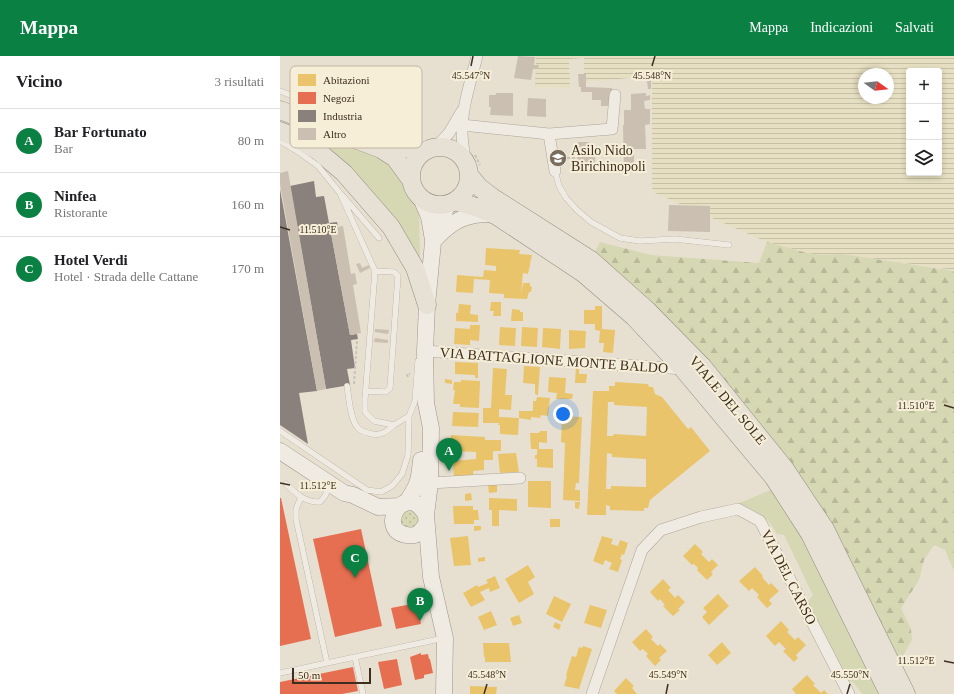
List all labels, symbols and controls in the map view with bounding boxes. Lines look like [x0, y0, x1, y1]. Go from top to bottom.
text: Mappa [20, 17, 78, 38]
text: Mappa [749, 20, 788, 35]
text: Indicazioni [810, 20, 873, 35]
text: Salvati [895, 20, 934, 35]
legend [290, 66, 422, 148]
north arrow [858, 68, 894, 104]
map controls [906, 68, 942, 176]
button: + [906, 68, 942, 104]
text: 45.547°N [452, 70, 490, 81]
text: 45.548°N [633, 70, 671, 81]
text: Vicino [16, 72, 63, 91]
text: 3 risultati [215, 74, 264, 89]
text: Abitazioni [323, 74, 369, 86]
text: Negozi [323, 92, 355, 104]
button: − [906, 104, 942, 140]
text: Industria [323, 110, 362, 122]
text: Bar Fortunato [54, 124, 147, 140]
text: Altro [323, 128, 347, 140]
text: A [24, 133, 34, 148]
text: 80 m [238, 133, 264, 148]
button: layers [906, 140, 942, 176]
text: Bar [54, 141, 73, 156]
place label: Asilo Nido Birichinopoli [571, 143, 646, 174]
school or university icon: Asilo Nido Birichinopoli [548, 148, 568, 168]
text: Ninfea [54, 188, 97, 204]
text: B [25, 197, 33, 212]
text: 160 m [231, 197, 264, 212]
text: Ristorante [54, 205, 107, 220]
text: 11.510°E [299, 224, 337, 235]
text: Hotel Verdi [54, 252, 128, 268]
text: C [24, 261, 34, 276]
text: 170 m [231, 261, 264, 276]
text: Hotel · Strada delle Cattane [54, 269, 198, 284]
street label: VIA BATTAGLIONE MONTE BALDO [439, 345, 669, 376]
street label: VIALE DEL SOLE [686, 353, 769, 448]
text: 11.510°E [897, 400, 935, 411]
your location [553, 404, 573, 424]
pin: A [436, 438, 462, 471]
text: 11.512°E [299, 480, 337, 491]
street label: VIA DEL CARSO [758, 527, 819, 627]
pin: C [342, 545, 368, 578]
pin: B [407, 588, 433, 621]
text: 11.512°E [897, 655, 935, 666]
scale bar [292, 666, 371, 685]
text: 50 m [298, 669, 320, 681]
text: 45.548°N [468, 669, 506, 680]
text: 45.549°N [649, 669, 687, 680]
text: 45.550°N [831, 669, 869, 680]

